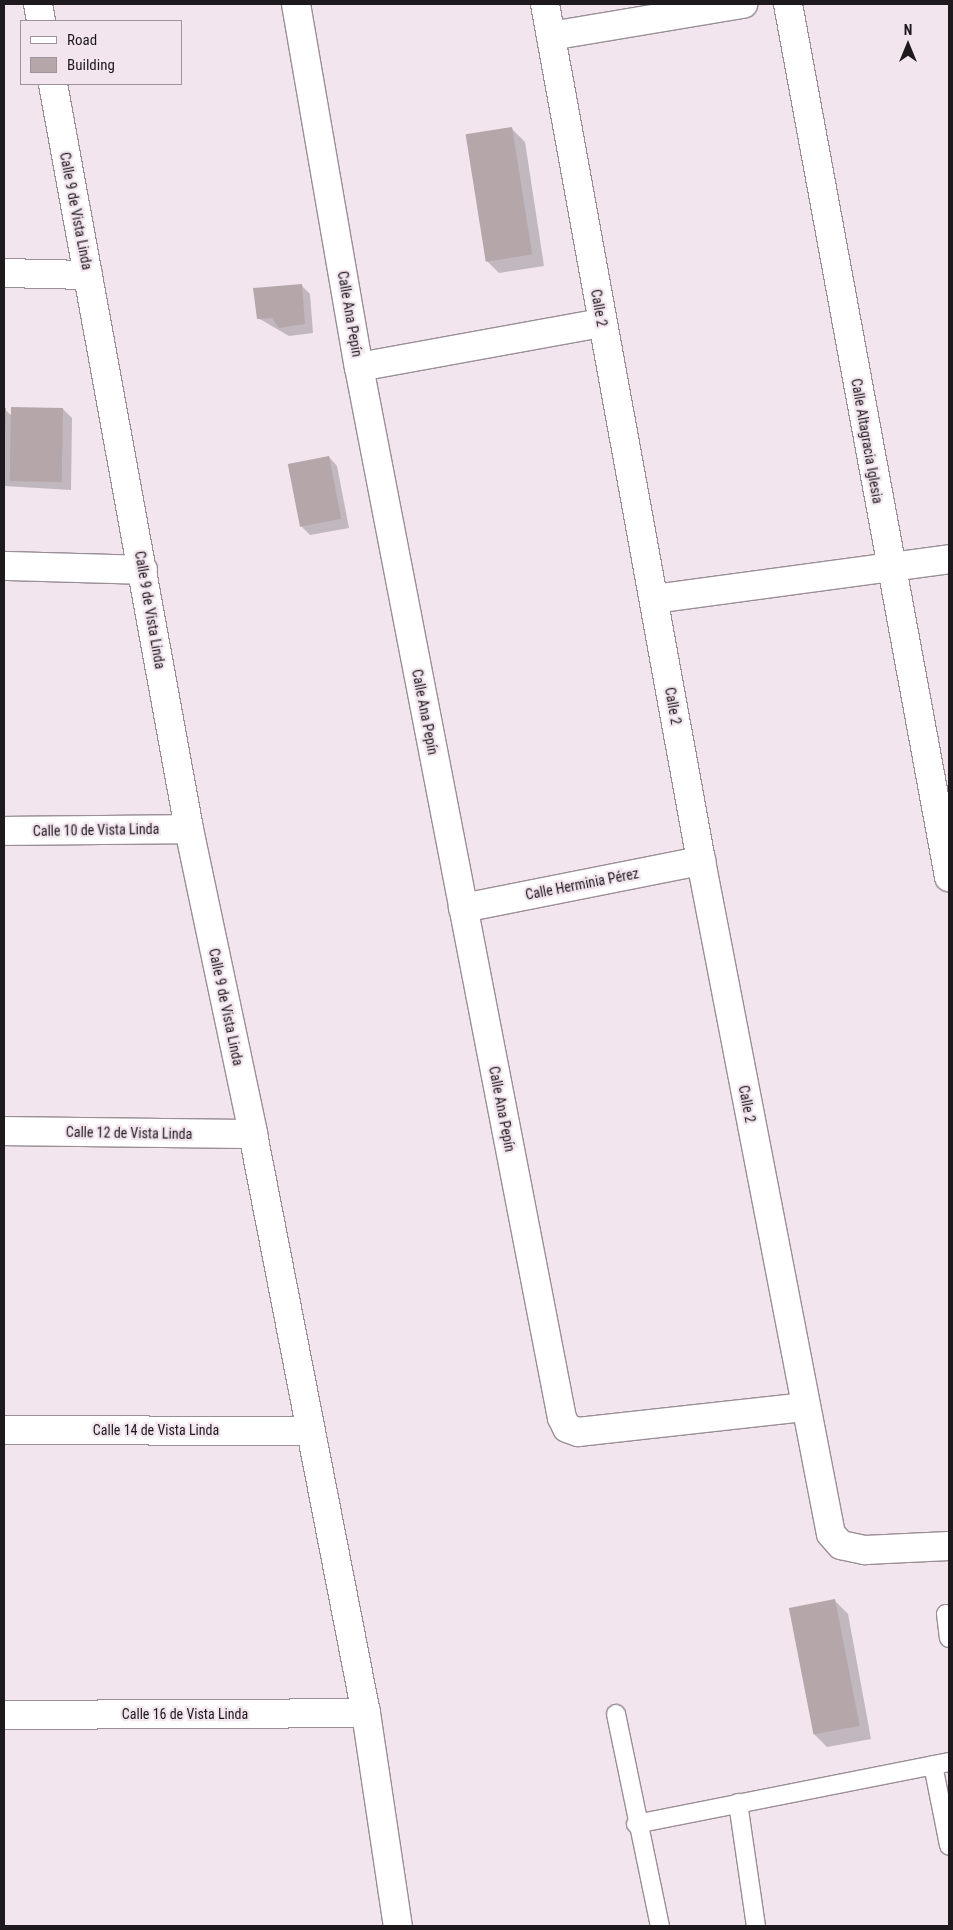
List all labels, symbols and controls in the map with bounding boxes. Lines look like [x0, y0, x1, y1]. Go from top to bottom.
legend [20, 20, 182, 85]
north arrow [883, 20, 933, 70]
text: N [904, 22, 912, 38]
text: Road [67, 31, 97, 49]
text: Building [67, 56, 115, 74]
street label: Calle 9 de Vista Linda [56, 151, 96, 271]
street label: Calle Ana Pepín [334, 270, 366, 358]
street label: Calle 2 [587, 288, 611, 328]
street label: Calle Altagracia Iglesia [848, 377, 886, 505]
street label: Calle 9 de Vista Linda [131, 550, 169, 670]
street label: Calle Ana Pepín [408, 668, 442, 756]
street label: Calle 2 [661, 686, 685, 726]
street label: Calle 10 de Vista Linda [33, 820, 159, 840]
street label: Calle Herminia Pérez [524, 865, 640, 903]
street label: Calle 9 de Vista Linda [205, 947, 247, 1067]
street label: Calle Ana Pepín [485, 1065, 519, 1153]
street label: Calle 2 [735, 1084, 759, 1124]
street label: Calle 12 de Vista Linda [66, 1123, 192, 1143]
street label: Calle 14 de Vista Linda [93, 1422, 219, 1438]
street label: Calle 16 de Vista Linda [122, 1706, 248, 1722]

